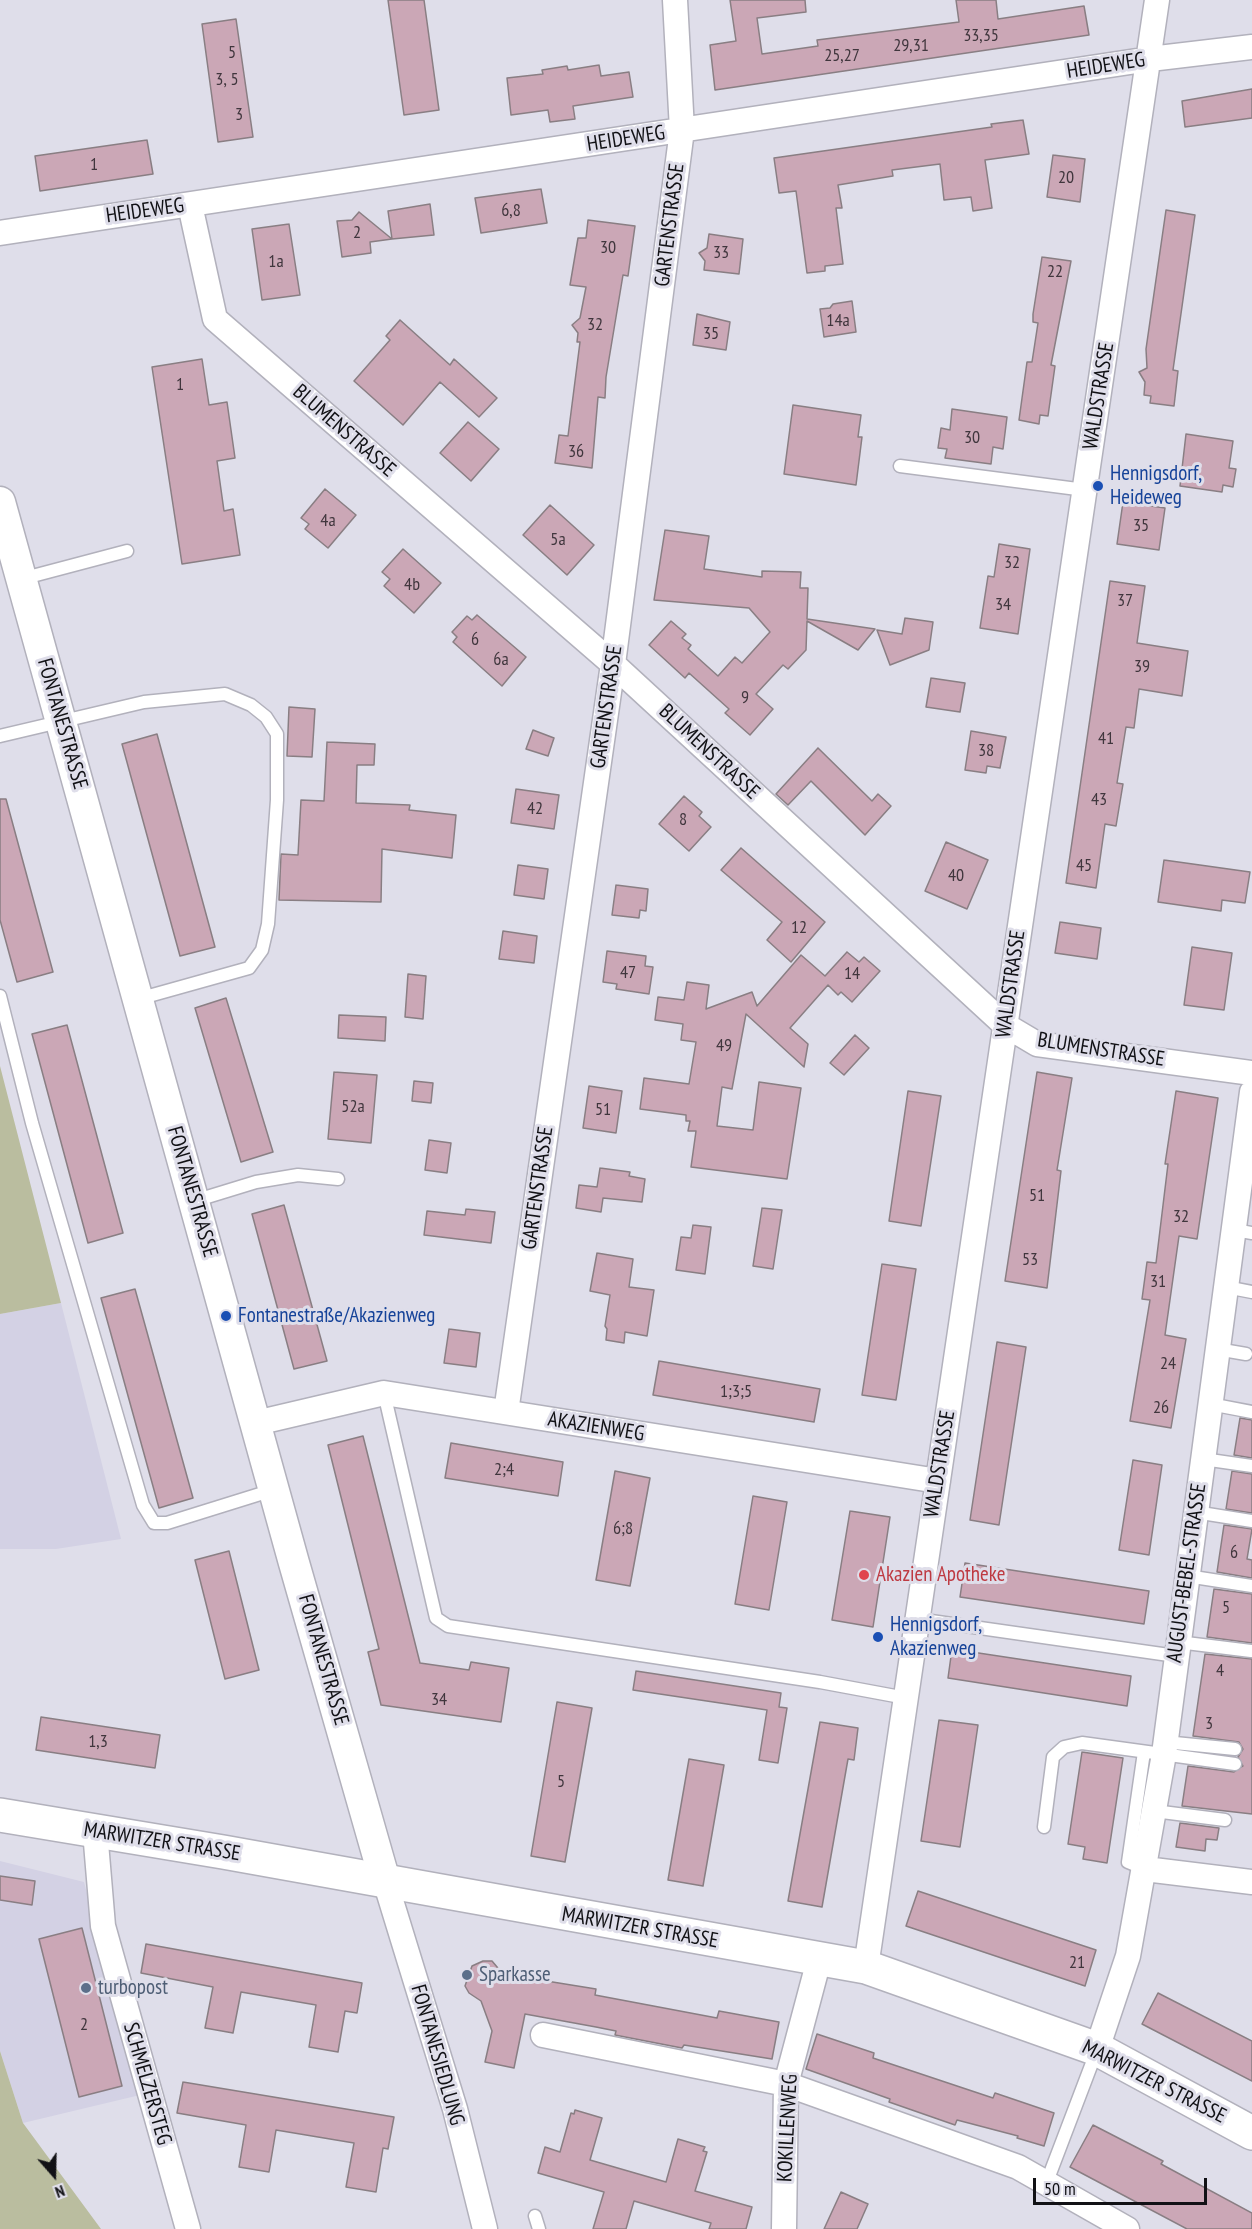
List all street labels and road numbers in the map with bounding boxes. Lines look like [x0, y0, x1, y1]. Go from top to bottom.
street label: HEIDEWEG [1065, 47, 1147, 85]
street label: HEIDEWEG [585, 120, 667, 158]
street label: GARTENSTRASSE [650, 162, 690, 288]
street label: HEIDEWEG [104, 193, 186, 229]
street label: WALDSTRASSE [1078, 341, 1120, 451]
street label: BLUMENSTRASSE [287, 379, 401, 483]
street label: GARTENSTRASSE [586, 644, 628, 770]
street label: FONTANESTRASSE [31, 656, 93, 792]
street label: BLUMENSTRASSE [654, 699, 764, 805]
street label: WALDSTRASSE [991, 929, 1031, 1039]
street label: BLUMENSTRASSE [1036, 1028, 1166, 1072]
street label: FONTANESTRASSE [161, 1124, 223, 1260]
street label: GARTENSTRASSE [517, 1125, 559, 1251]
street label: AKAZIENWEG [546, 1407, 646, 1447]
street label: WALDSTRASSE [919, 1409, 961, 1519]
street label: AUGUST-BEBEL-STRASSE [1162, 1482, 1212, 1664]
street label: FONTANESTRASSE [292, 1592, 354, 1728]
street label: MARWITZER STRASSE [82, 1817, 242, 1867]
street label: MARWITZER STRASSE [560, 1902, 720, 1954]
street label: FONTANESIEDLUNG [405, 1982, 469, 2128]
street label: SCHMELZERSTEG [118, 2020, 176, 2148]
street label: MARWITZER STRASSE [1078, 2035, 1230, 2129]
street label: KOKILLENWEG [773, 2073, 803, 2183]

